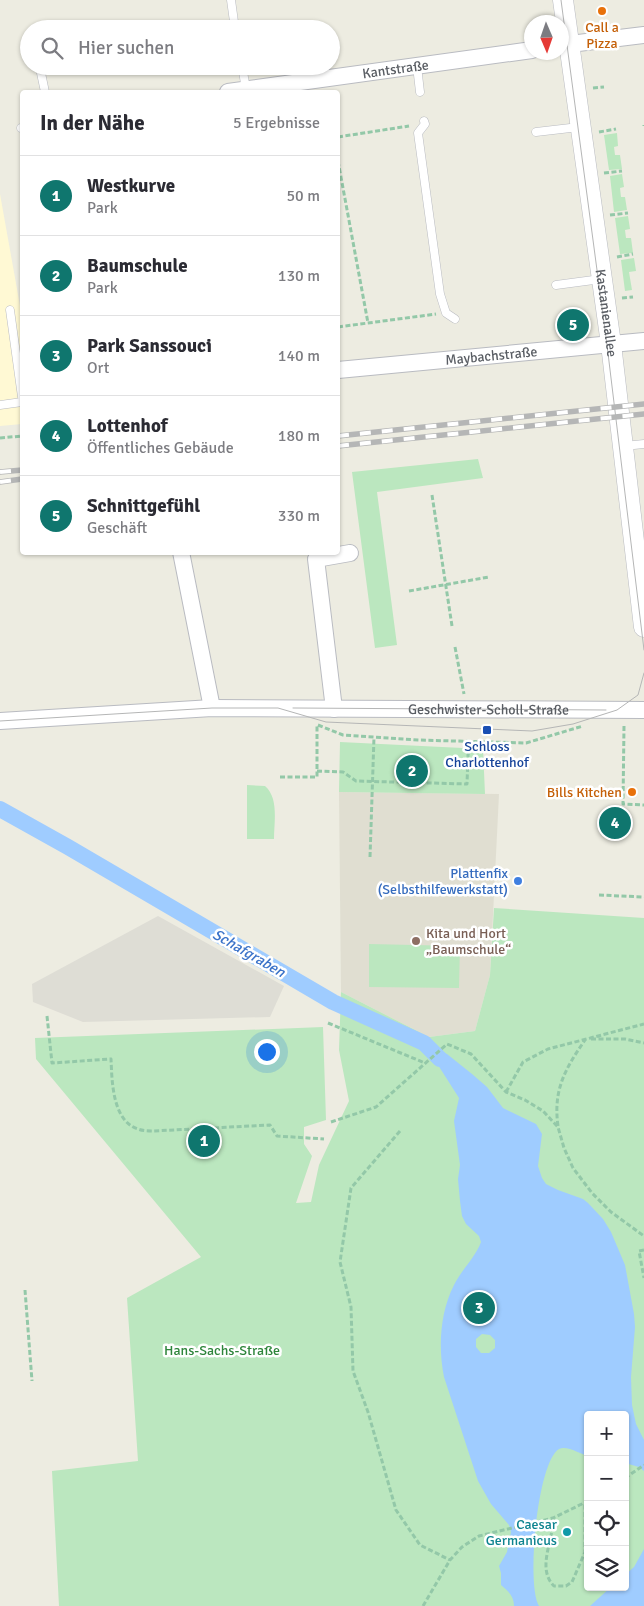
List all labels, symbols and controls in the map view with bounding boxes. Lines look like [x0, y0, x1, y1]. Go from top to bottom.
marker: Call a Pizza [596, 5, 608, 17]
north arrow [524, 15, 569, 60]
place label: Call a Pizza [585, 19, 619, 52]
search box [20, 20, 340, 75]
icon: search [38, 34, 66, 62]
text: Hier suchen [78, 36, 174, 60]
street label: Kantstraße [361, 56, 430, 82]
text: In der Nähe [40, 110, 145, 136]
text: 5 Ergebnisse [233, 113, 320, 133]
text: Westkurve [87, 174, 175, 198]
text: 1 [52, 186, 60, 206]
text: 50 m [286, 186, 320, 206]
text: Park [87, 198, 118, 218]
text: Baumschule [87, 254, 188, 278]
text: 2 [52, 266, 60, 286]
text: 130 m [278, 266, 320, 286]
street label: Kastanienallee [592, 268, 621, 358]
text: Park [87, 278, 118, 298]
pin: 5 [557, 306, 589, 344]
text: Park Sanssouci [87, 334, 212, 358]
street label: Maybachstraße [444, 343, 538, 368]
text: 3 [52, 346, 60, 366]
text: 140 m [278, 346, 320, 366]
text: Ort [87, 358, 109, 378]
text: Lottenhof [87, 414, 168, 438]
text: 4 [52, 426, 60, 446]
text: 180 m [278, 426, 320, 446]
text: Öffentliches Gebäude [87, 438, 234, 458]
text: Schnittgefühl [87, 494, 200, 518]
text: 5 [52, 506, 60, 526]
text: 330 m [278, 506, 320, 526]
text: Geschäft [87, 518, 147, 538]
street label: Geschwister-Scholl-Straße [408, 700, 569, 718]
marker: Schloss Charlottenhof [481, 724, 493, 736]
place label: Schloss Charlottenhof [445, 738, 530, 771]
pin: 2 [396, 752, 428, 790]
place label: Bills Kitchen [547, 784, 622, 801]
marker: Bills Kitchen [626, 786, 638, 798]
pin: 4 [599, 804, 631, 842]
place label: Plattenfix (Selbsthilfewerkstatt) [378, 865, 509, 898]
marker: Plattenfix (Selbsthilfewerkstatt) [512, 875, 524, 887]
water label: Schafgraben [210, 925, 289, 981]
place label: Kita und Hort „Baumschule“ [426, 925, 511, 958]
marker: Kita und Hort „Baumschule“ [410, 935, 422, 947]
your location [254, 1039, 280, 1065]
pin: 1 [188, 1122, 220, 1160]
pin: 3 [463, 1289, 495, 1327]
park label: Hans-Sachs-Straße [164, 1342, 280, 1359]
map controls [584, 1411, 629, 1591]
button: + [584, 1411, 629, 1456]
button: − [584, 1456, 629, 1501]
button: locate [584, 1501, 629, 1546]
place label: Caesar Germanicus [486, 1516, 558, 1549]
marker: Caesar Germanicus [561, 1526, 573, 1538]
button: layers [584, 1546, 629, 1591]

